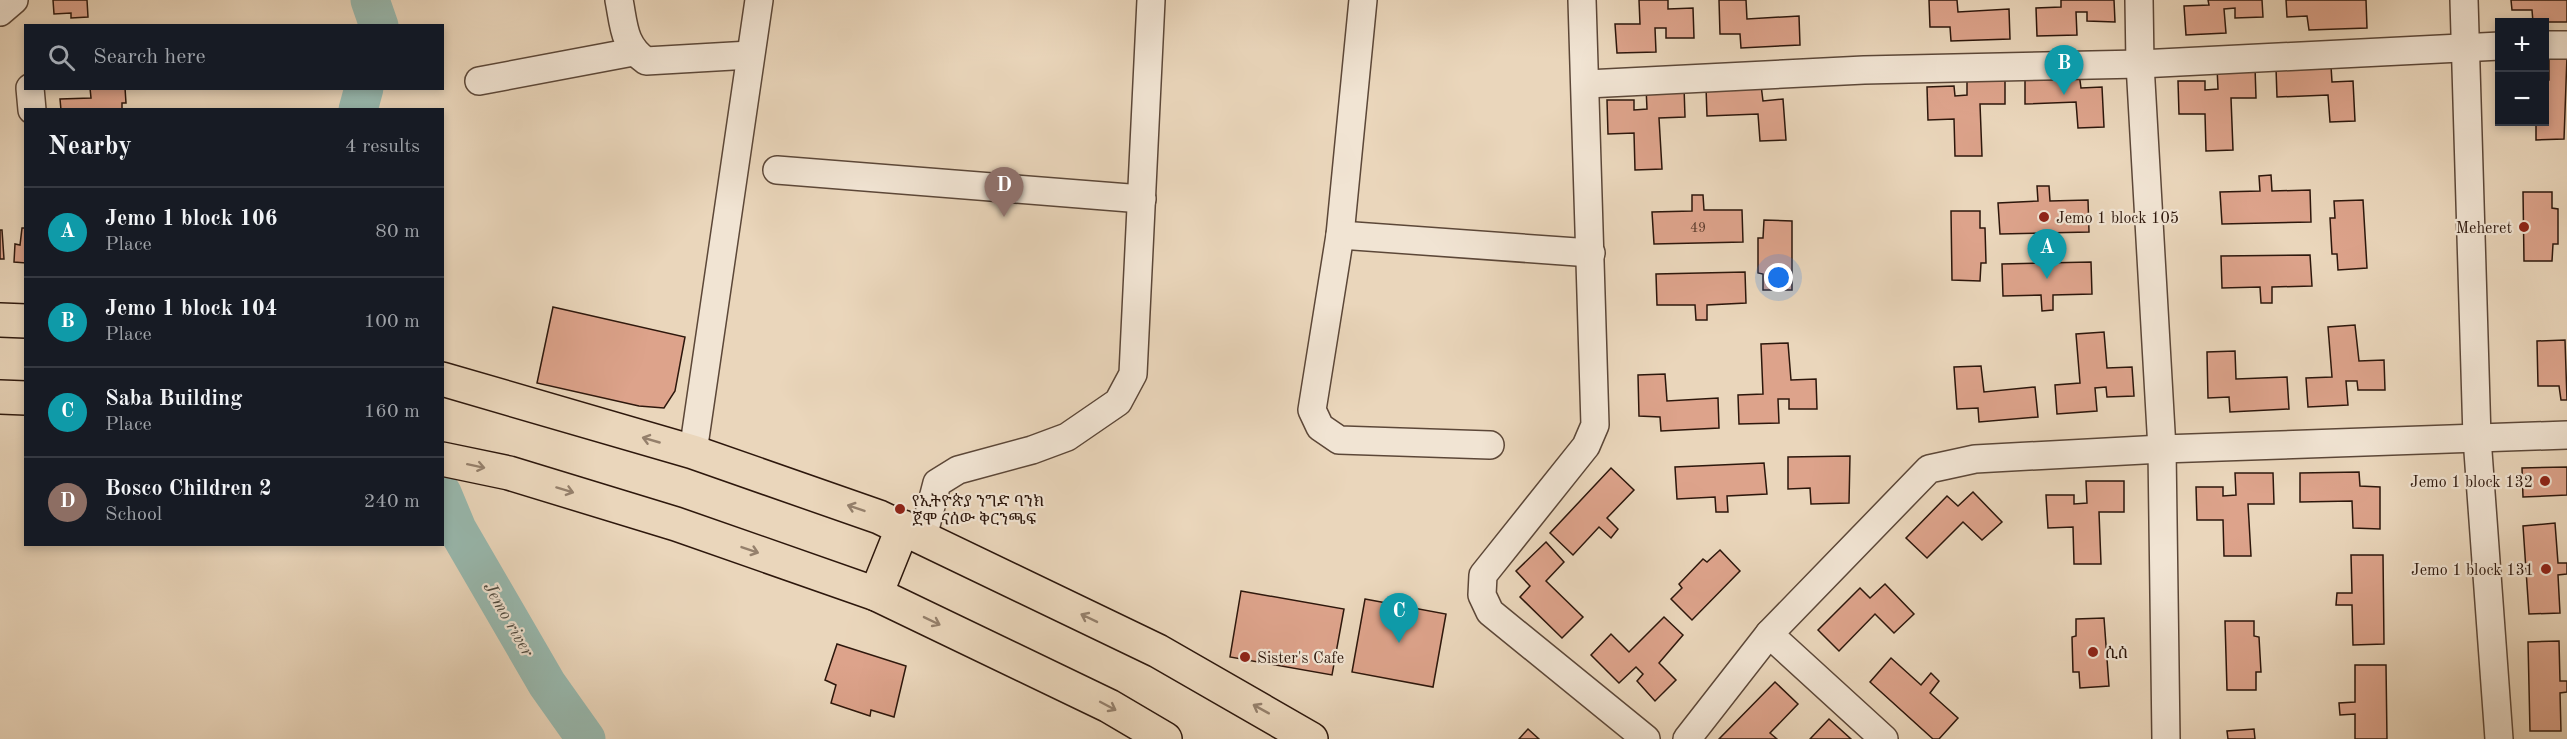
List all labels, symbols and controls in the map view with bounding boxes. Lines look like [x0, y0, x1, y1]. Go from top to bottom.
map controls [2495, 18, 2549, 126]
button: + [2495, 18, 2549, 72]
search box [24, 24, 444, 90]
icon: search [45, 41, 78, 74]
text: Search here [93, 46, 206, 68]
pin: B [2044, 46, 2084, 95]
button: − [2495, 72, 2549, 126]
text: Nearby [48, 134, 132, 160]
text: 4 results [345, 137, 420, 157]
pin: D [984, 168, 1024, 217]
text: Jemo 1 block 106 [105, 208, 278, 230]
marker: Jemo 1 block 105 [2037, 210, 2051, 224]
place label: Jemo 1 block 105 [2056, 211, 2179, 227]
marker: Meheret [2517, 220, 2531, 234]
house number: 49 [1690, 221, 1706, 235]
place label: Meheret [2456, 221, 2512, 237]
text: A [60, 222, 75, 242]
text: 80 m [375, 222, 420, 242]
pin: A [2028, 230, 2066, 279]
text: Place [105, 235, 152, 255]
your location [1764, 263, 1793, 292]
text: Jemo 1 block 104 [105, 298, 278, 320]
text: B [60, 312, 75, 332]
text: 100 m [364, 312, 420, 332]
text: Place [105, 325, 152, 345]
text: Saba Building [105, 388, 243, 410]
text: C [61, 402, 74, 422]
text: 160 m [364, 402, 420, 422]
text: Place [105, 415, 152, 435]
one-way arrow [642, 434, 661, 445]
one-way arrow [466, 460, 485, 472]
marker: Jemo 1 block 132 [2538, 474, 2552, 488]
place label: Jemo 1 block 132 [2410, 475, 2533, 491]
text: Bosco Children 2 [105, 478, 272, 500]
one-way arrow [555, 485, 574, 496]
text: D [60, 492, 75, 512]
text: 240 m [364, 492, 420, 512]
place label: የኢትዮጵያ ንግድ ባንክ ጀሞ ናሰው ቅርንጫፍ [912, 493, 1044, 528]
one-way arrow [847, 502, 865, 513]
marker: የኢትዮጵያ ንግድ ባንክ ጀሞ ናሰው ቅርንጫፍ [893, 502, 907, 516]
text: School [105, 505, 162, 525]
one-way arrow [741, 546, 759, 557]
marker: Jemo 1 block 131 [2539, 562, 2553, 576]
place label: Jemo 1 block 131 [2411, 563, 2534, 579]
water label: Jemo river [480, 579, 537, 661]
pin: C [1380, 594, 1418, 643]
one-way arrow [1081, 611, 1099, 623]
one-way arrow [922, 616, 940, 628]
marker: ሲስ [2086, 645, 2100, 659]
place label: ሲስ [2105, 645, 2128, 662]
marker: Sister's Cafe [1238, 650, 1252, 664]
place label: Sister's Cafe [1257, 651, 1344, 667]
one-way arrow [1098, 701, 1116, 712]
one-way arrow [1253, 703, 1271, 714]

